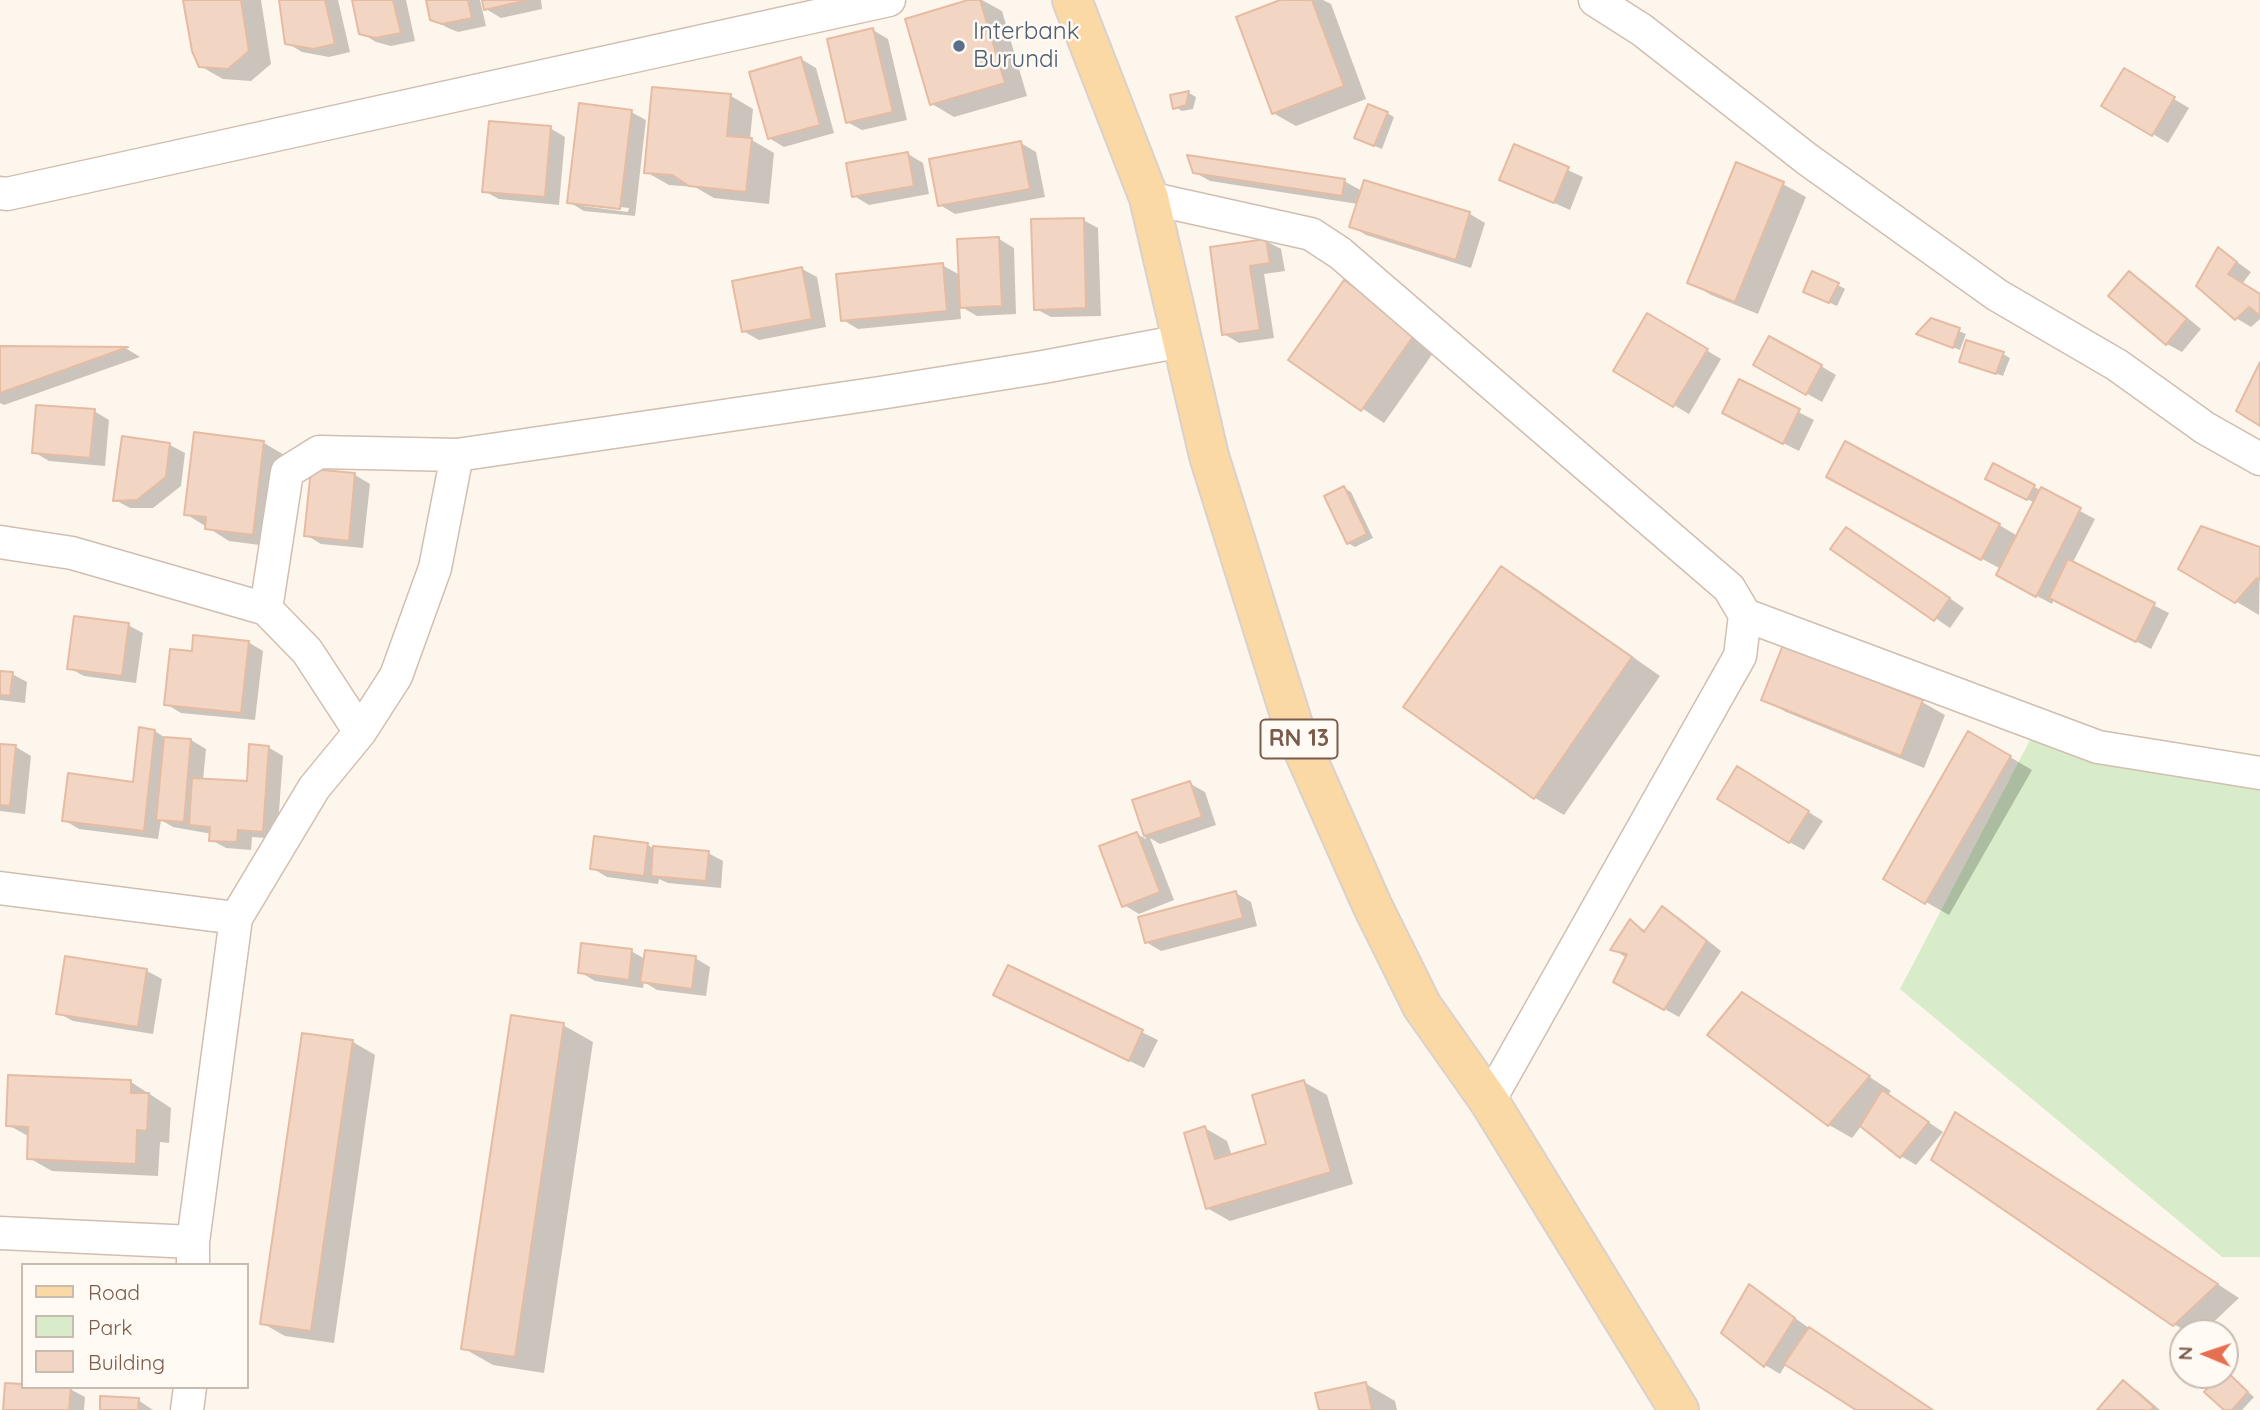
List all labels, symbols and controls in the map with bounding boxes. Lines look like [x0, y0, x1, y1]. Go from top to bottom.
place label: Interbank Burundi [973, 18, 1079, 74]
marker: Interbank Burundi [951, 38, 967, 54]
road number: RN 13 [1260, 720, 1338, 758]
legend [21, 1263, 248, 1389]
text: Road [88, 1279, 140, 1305]
text: Park [88, 1314, 132, 1340]
north arrow [2169, 1319, 2239, 1389]
text: N [2173, 1346, 2197, 1361]
text: Building [88, 1349, 165, 1375]

